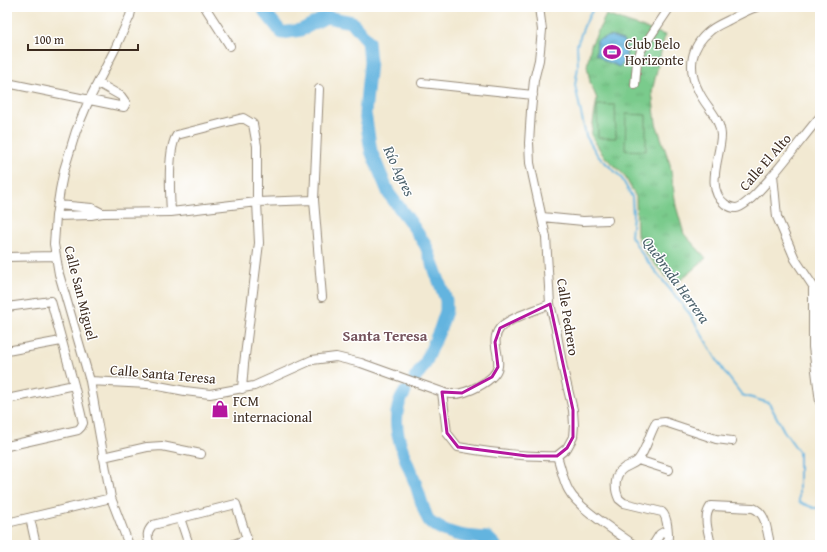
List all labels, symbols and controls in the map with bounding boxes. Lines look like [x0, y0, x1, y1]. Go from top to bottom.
scale bar [28, 26, 138, 52]
text: 100 m [34, 31, 64, 48]
place label: Club Belo Horizonte [625, 34, 684, 70]
sports icon: Club Belo Horizonte [602, 42, 622, 62]
street label: Calle El Alto [734, 129, 796, 195]
water label: Río Agres [378, 141, 420, 200]
water label: Quebrada Herrera [638, 232, 715, 328]
street label: Calle San Miguel [60, 244, 102, 342]
street label: Calle Pedrero [552, 277, 584, 357]
district label: Santa Teresa [343, 325, 428, 346]
street label: Calle Santa Teresa [109, 359, 217, 389]
place label: FCM internacional [233, 391, 312, 427]
shop icon: FCM internacional [210, 399, 230, 419]

